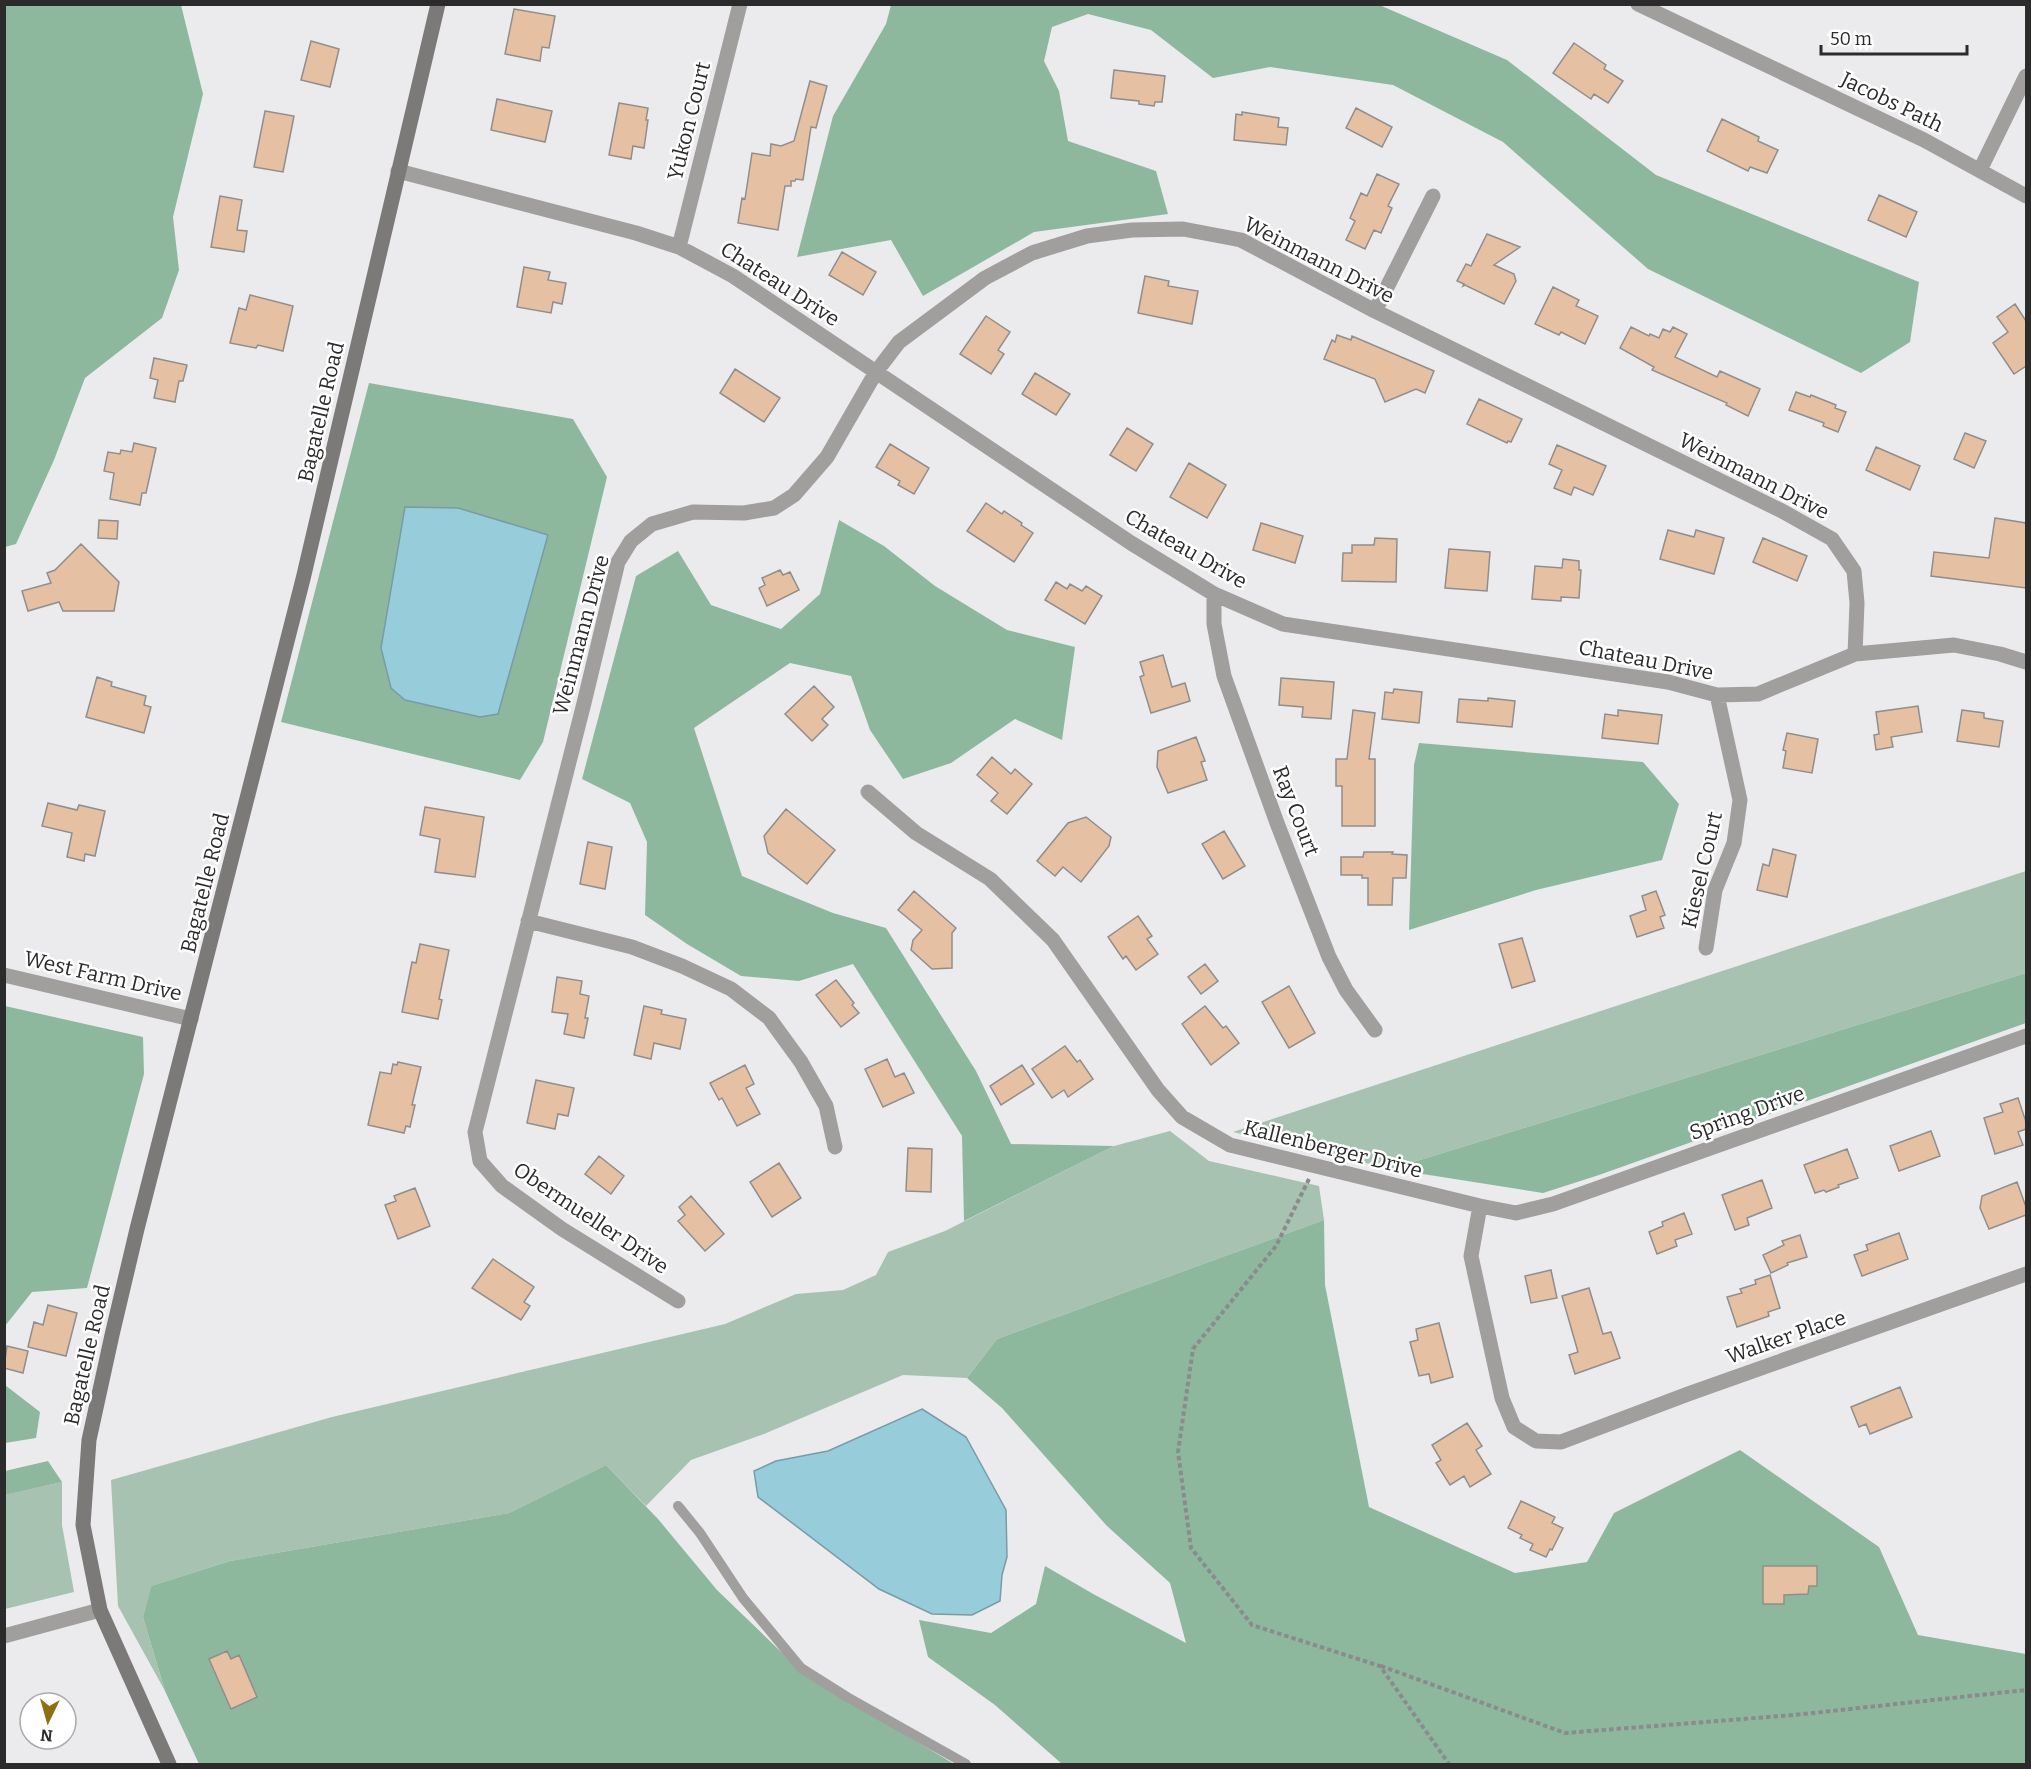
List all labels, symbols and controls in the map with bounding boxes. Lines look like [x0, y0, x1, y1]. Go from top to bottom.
scale bar [1821, 18, 1966, 56]
text: 50 m [1830, 28, 1872, 50]
street label: Yukon Court [662, 59, 716, 183]
street label: Jacobs Path [1836, 66, 1947, 138]
street label: Weinmann Drive [1240, 211, 1398, 309]
street label: Chateau Drive [716, 236, 844, 332]
street label: Bagatelle Road [292, 339, 350, 485]
street label: Weinmann Drive [1675, 427, 1833, 525]
street label: Chateau Drive [1120, 504, 1252, 594]
street label: Weinmann Drive [547, 552, 615, 718]
street label: Chateau Drive [1576, 634, 1716, 686]
street label: Ray Court [1267, 762, 1325, 860]
street label: Kiesel Court [1676, 809, 1728, 931]
street label: Bagatelle Road [175, 810, 235, 956]
street label: West Farm Drive [22, 945, 184, 1007]
street label: Spring Drive [1686, 1080, 1808, 1146]
street label: Kallenberger Drive [1241, 1114, 1425, 1184]
street label: Obermueller Drive [508, 1156, 674, 1280]
street label: Bagatelle Road [58, 1282, 116, 1428]
street label: Walker Place [1723, 1304, 1849, 1370]
north arrow [18, 1691, 78, 1751]
text: N [40, 1725, 54, 1745]

